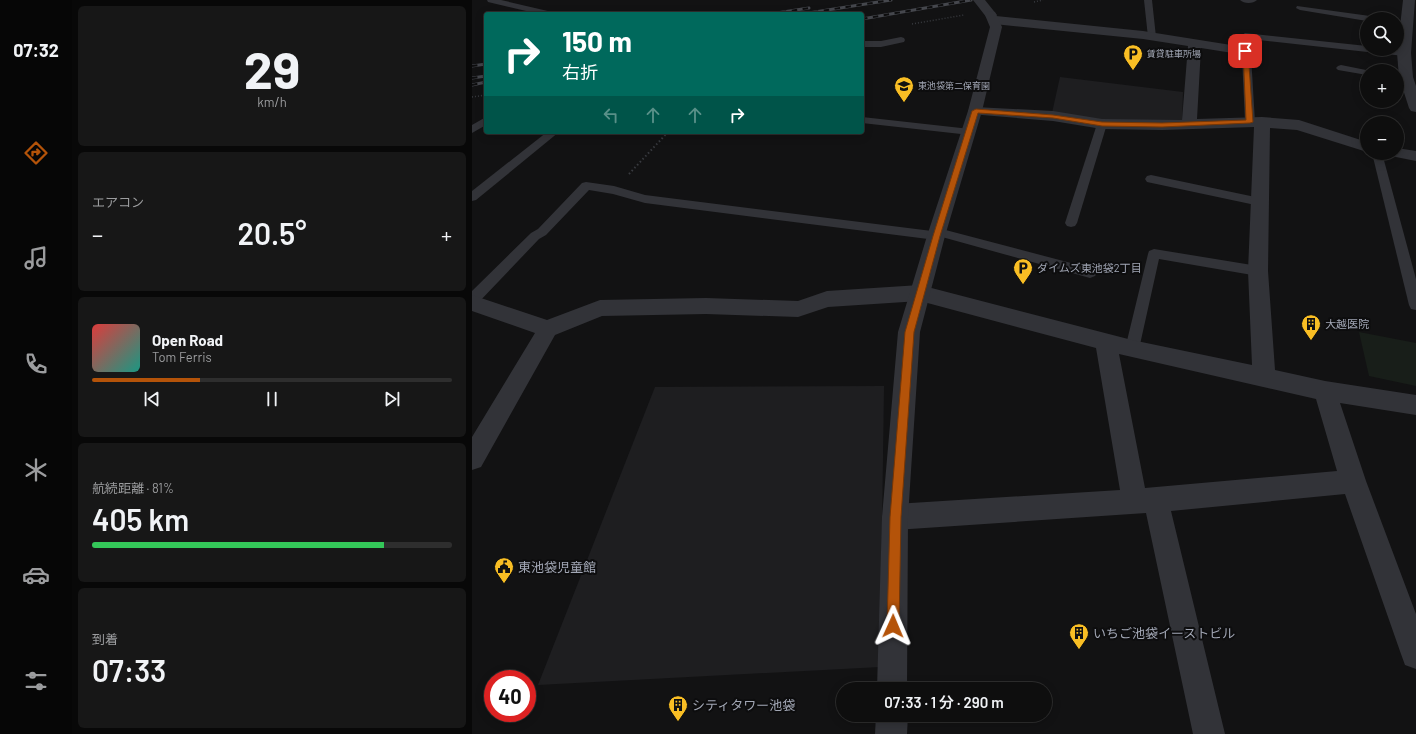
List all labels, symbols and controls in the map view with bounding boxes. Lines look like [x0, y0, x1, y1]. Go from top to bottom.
map controls [1360, 12, 1404, 160]
button: search [1360, 12, 1404, 56]
text: 150 m [562, 24, 632, 58]
icon: right [496, 28, 548, 80]
pin [1228, 34, 1262, 68]
text: 29 [244, 37, 300, 99]
text: 07:32 [13, 39, 59, 61]
icon: arrive [1234, 40, 1256, 62]
parking icon: 賃貸駐車所場 [1122, 43, 1144, 71]
place label: 賃貸駐車所場 [1147, 48, 1201, 59]
text: 右折 [562, 61, 598, 83]
button: + [1360, 64, 1404, 108]
school or university icon: 東池袋第二保育園 [893, 75, 915, 103]
place label: 東池袋第二保育園 [918, 80, 990, 91]
text: km/h [257, 94, 287, 110]
icon: left [600, 104, 622, 126]
icon: ahead [642, 104, 664, 126]
icon: ahead [684, 104, 706, 126]
icon: right [726, 104, 748, 126]
button: − [1360, 116, 1404, 160]
icon: directions [22, 139, 50, 167]
text: エアコン [92, 194, 144, 210]
text: 20.5° [238, 215, 307, 251]
text: − [92, 221, 103, 247]
text: + [441, 221, 452, 247]
icon: music [22, 244, 50, 272]
parking icon: ダイムズ東池袋2丁目 [1012, 257, 1034, 285]
place label: ダイムズ東池袋2丁目 [1037, 261, 1142, 274]
building icon: 大越医院 [1300, 313, 1322, 341]
place label: 大越医院 [1325, 317, 1369, 330]
text: Open Road [152, 331, 223, 349]
text: Tom Ferris [152, 349, 212, 365]
icon: phone [22, 350, 50, 378]
icon: previous [141, 388, 163, 410]
icon: pause [261, 388, 283, 410]
icon: next [381, 388, 403, 410]
icon: climate [22, 456, 50, 484]
text: 航続距離 · 81% [92, 480, 174, 496]
text: 405 km [92, 501, 189, 537]
public building icon: 東池袋児童館 [493, 556, 515, 584]
place label: 東池袋児童館 [518, 559, 596, 575]
icon: car [22, 561, 50, 589]
position arrow [872, 605, 914, 647]
building icon: いちご池袋イーストビル [1068, 622, 1090, 650]
place label: いちご池袋イーストビル [1093, 625, 1235, 641]
text: 到着 [92, 631, 118, 647]
text: 07:33 [92, 652, 166, 688]
icon: filters [22, 667, 50, 695]
speed limit sign: 40 [484, 670, 536, 722]
text: 07:33 · 1 分 · 290 m [884, 693, 1004, 711]
building icon: シティタワー池袋 [667, 694, 689, 722]
place label: シティタワー池袋 [692, 697, 795, 713]

